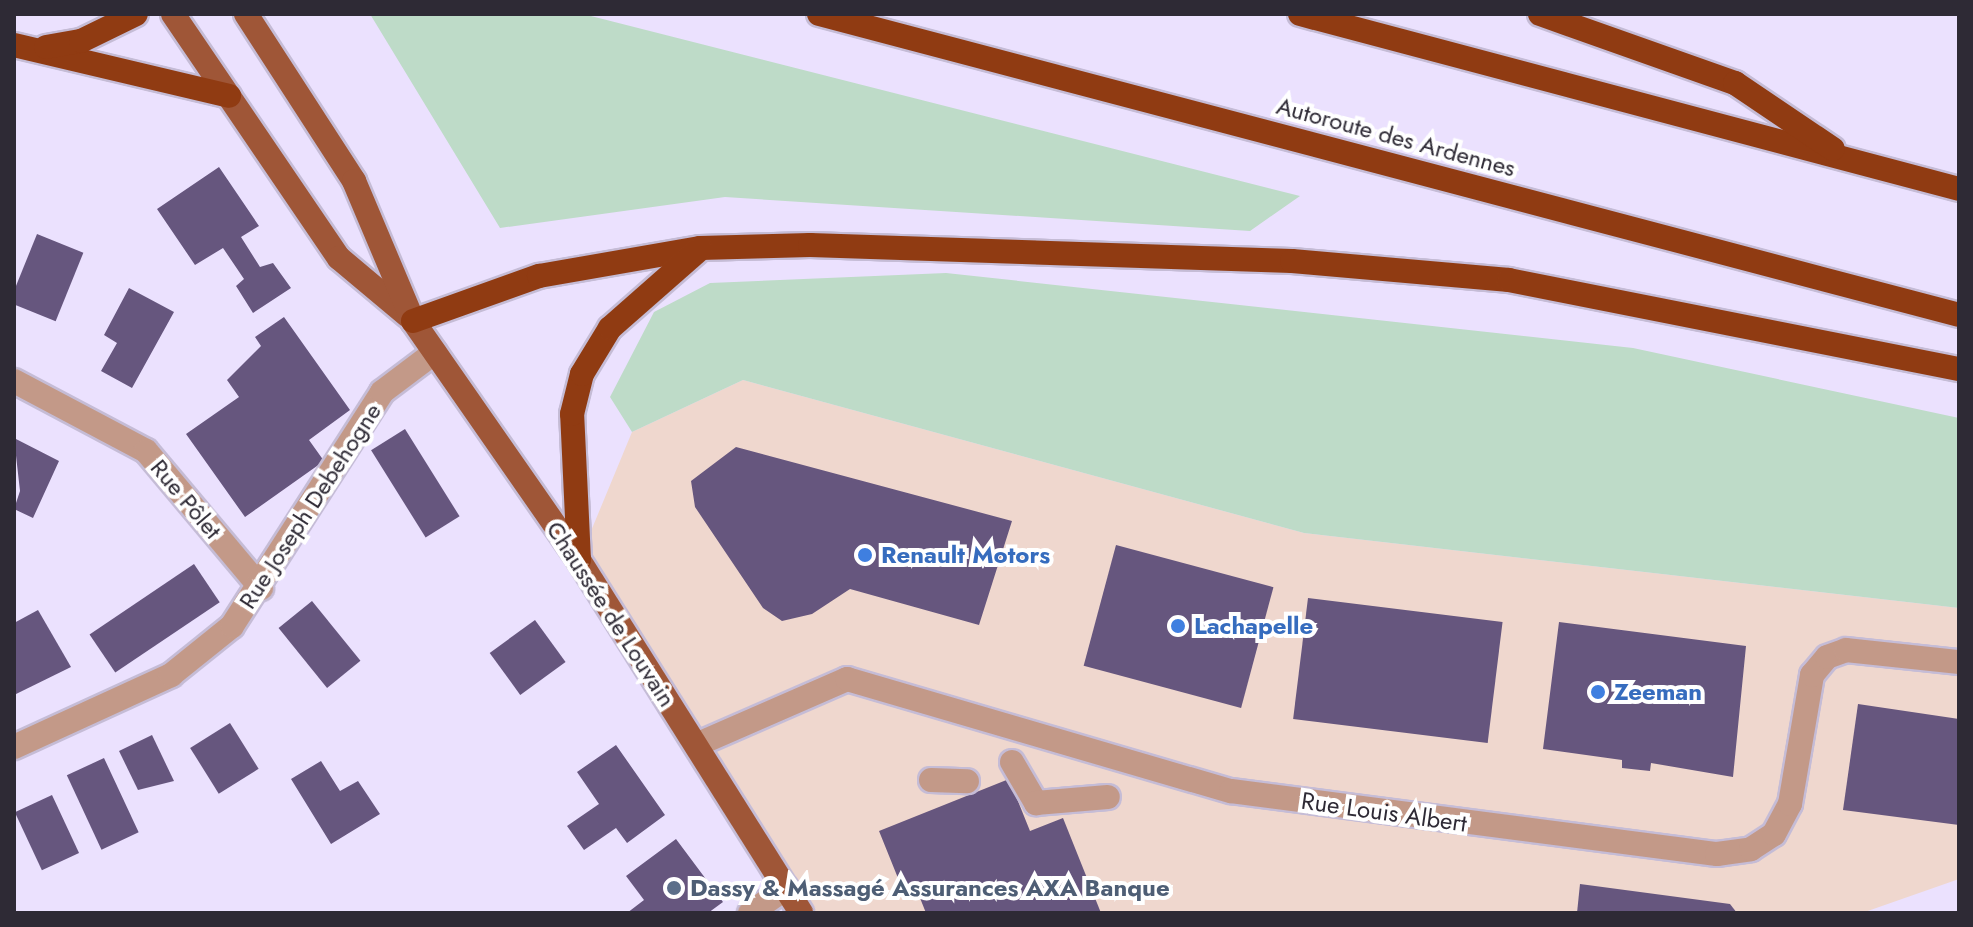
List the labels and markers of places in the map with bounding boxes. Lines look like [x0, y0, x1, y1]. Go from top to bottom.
place label: Renault Motors [881, 541, 1050, 569]
marker: Renault Motors [856, 546, 874, 564]
place label: Lachapelle [1194, 612, 1313, 640]
marker: Lachapelle [1169, 617, 1187, 635]
place label: Zeeman [1614, 678, 1702, 706]
marker: Zeeman [1589, 683, 1607, 701]
place label: Dassy & Massagé Assurances AXA Banque [690, 874, 1170, 902]
marker: Dassy & Massagé Assurances AXA Banque [665, 879, 683, 897]

